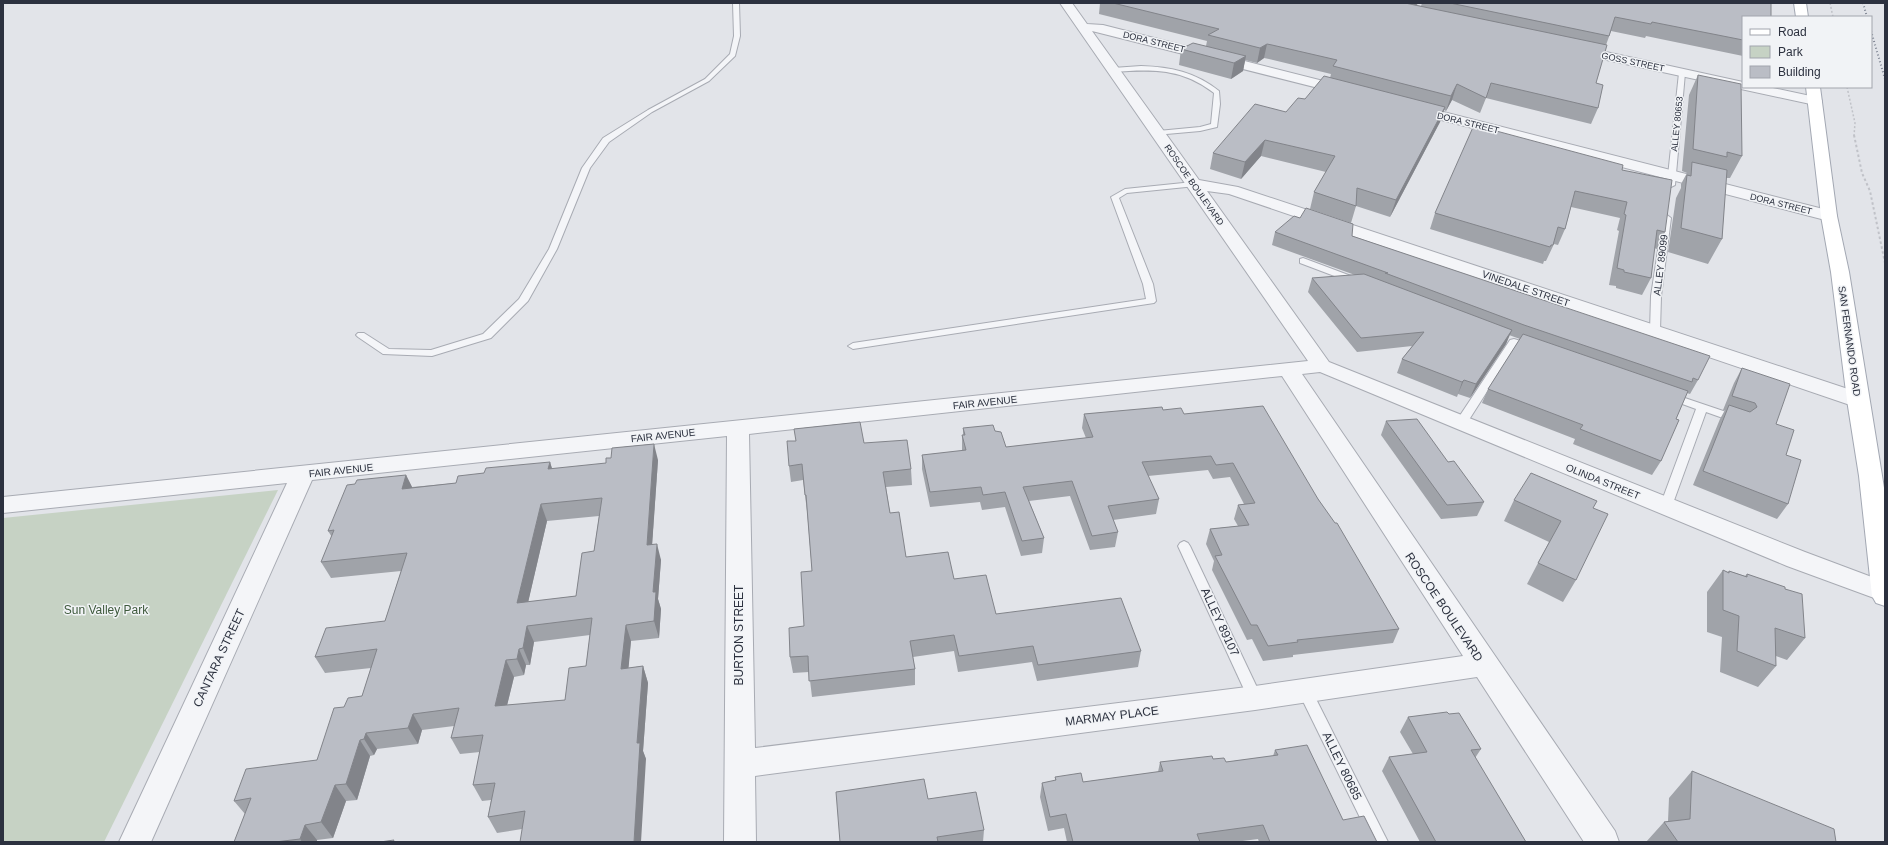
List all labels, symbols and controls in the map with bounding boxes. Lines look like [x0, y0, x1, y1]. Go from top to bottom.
legend [1742, 16, 1872, 88]
text: Road [1778, 25, 1807, 39]
street label: DORA STREET [1122, 29, 1187, 55]
text: Park [1778, 45, 1804, 59]
street label: GOSS STREET [1601, 50, 1666, 74]
text: Building [1778, 65, 1821, 79]
street label: ALLEY 80653 [1669, 96, 1685, 152]
street label: DORA STREET [1436, 110, 1501, 136]
street label: ROSCOE BOULEVARD [1162, 143, 1226, 228]
street label: DORA STREET [1749, 191, 1814, 217]
street label: ALLEY 89099 [1651, 233, 1670, 296]
street label: VINEDALE STREET [1481, 268, 1571, 309]
street label: SAN FERNANDO ROAD [1836, 285, 1863, 397]
street label: FAIR AVENUE [952, 394, 1018, 411]
street label: FAIR AVENUE [630, 427, 696, 444]
street label: FAIR AVENUE [308, 462, 374, 479]
street label: OLINDA STREET [1564, 462, 1641, 501]
street label: ROSCOE BOULEVARD [1402, 550, 1486, 664]
street label: BURTON STREET [732, 584, 746, 685]
street label: ALLEY 89107 [1198, 586, 1242, 659]
park label: Sun Valley Park [64, 603, 149, 617]
street label: CANTARA STREET [190, 606, 248, 709]
street label: MARMAY PLACE [1064, 703, 1160, 729]
street label: ALLEY 80685 [1320, 730, 1365, 803]

